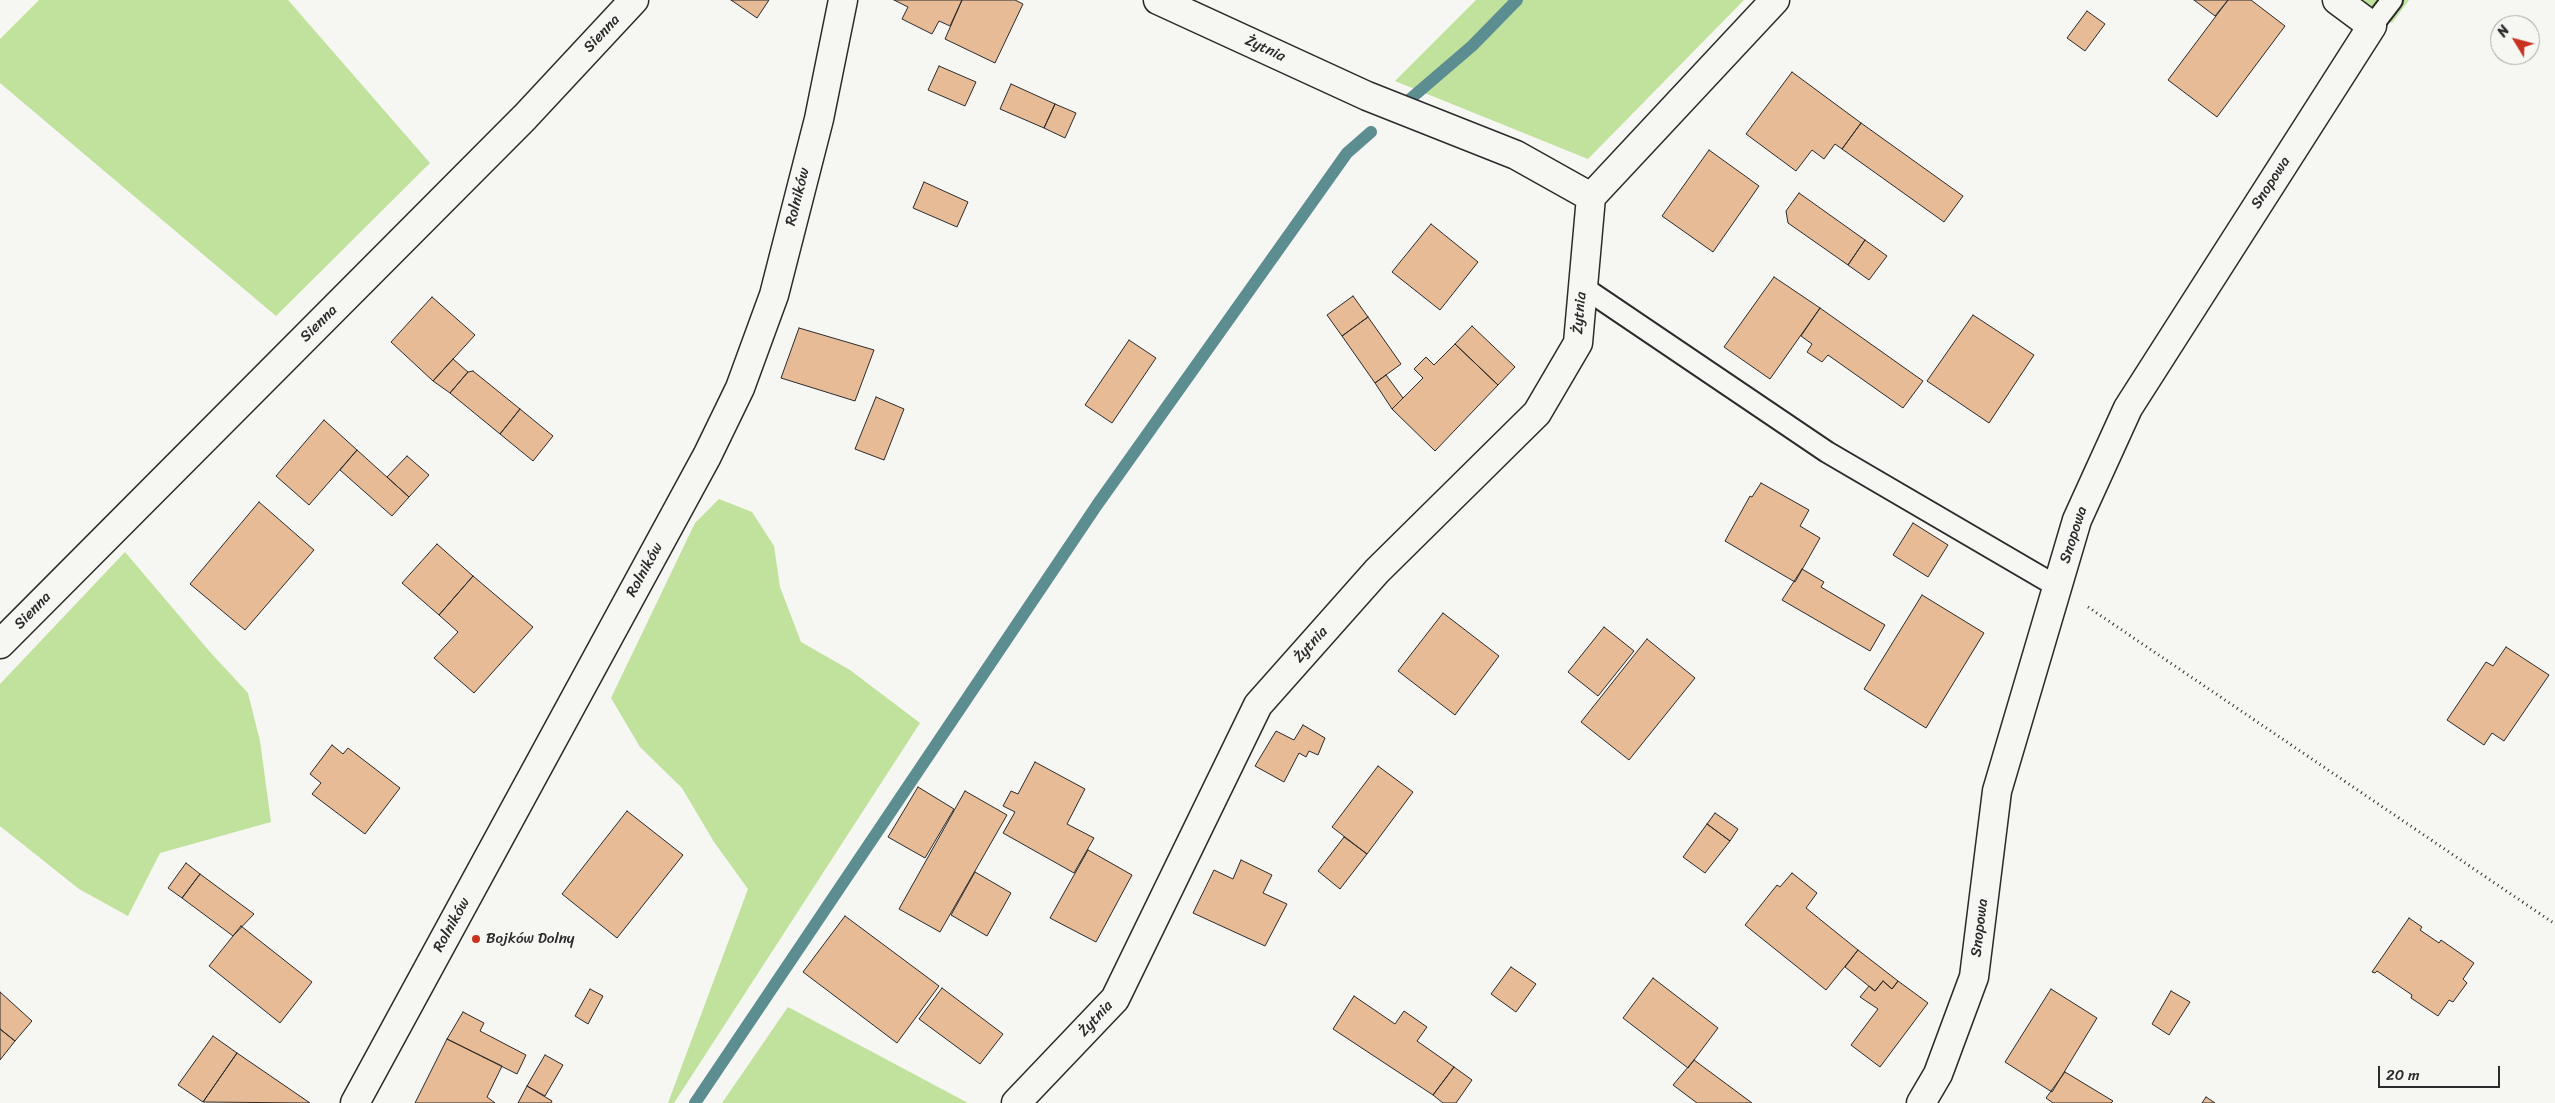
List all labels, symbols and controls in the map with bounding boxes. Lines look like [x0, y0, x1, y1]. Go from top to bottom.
street label: Sienna [580, 11, 624, 57]
north arrow [2490, 15, 2540, 65]
text: N [2491, 20, 2516, 43]
street label: Żytnia [1242, 32, 1288, 66]
street label: Snopowa [2248, 154, 2294, 212]
street label: Rolników [782, 166, 814, 228]
street label: Żytnia [1569, 291, 1591, 335]
street label: Sienna [297, 302, 341, 346]
street label: Snopowa [2056, 504, 2092, 566]
street label: Rolników [623, 540, 667, 600]
street label: Sienna [11, 589, 55, 633]
street label: Żytnia [1290, 623, 1332, 667]
street label: Rolników [430, 895, 474, 955]
street label: Snopowa [1967, 898, 1993, 958]
place label: Bojków Dolny [486, 930, 574, 948]
marker: Bojków Dolny [470, 933, 482, 945]
street label: Żytnia [1075, 997, 1117, 1041]
scale bar [2380, 1056, 2502, 1088]
text: 20 m [2386, 1062, 2420, 1088]

